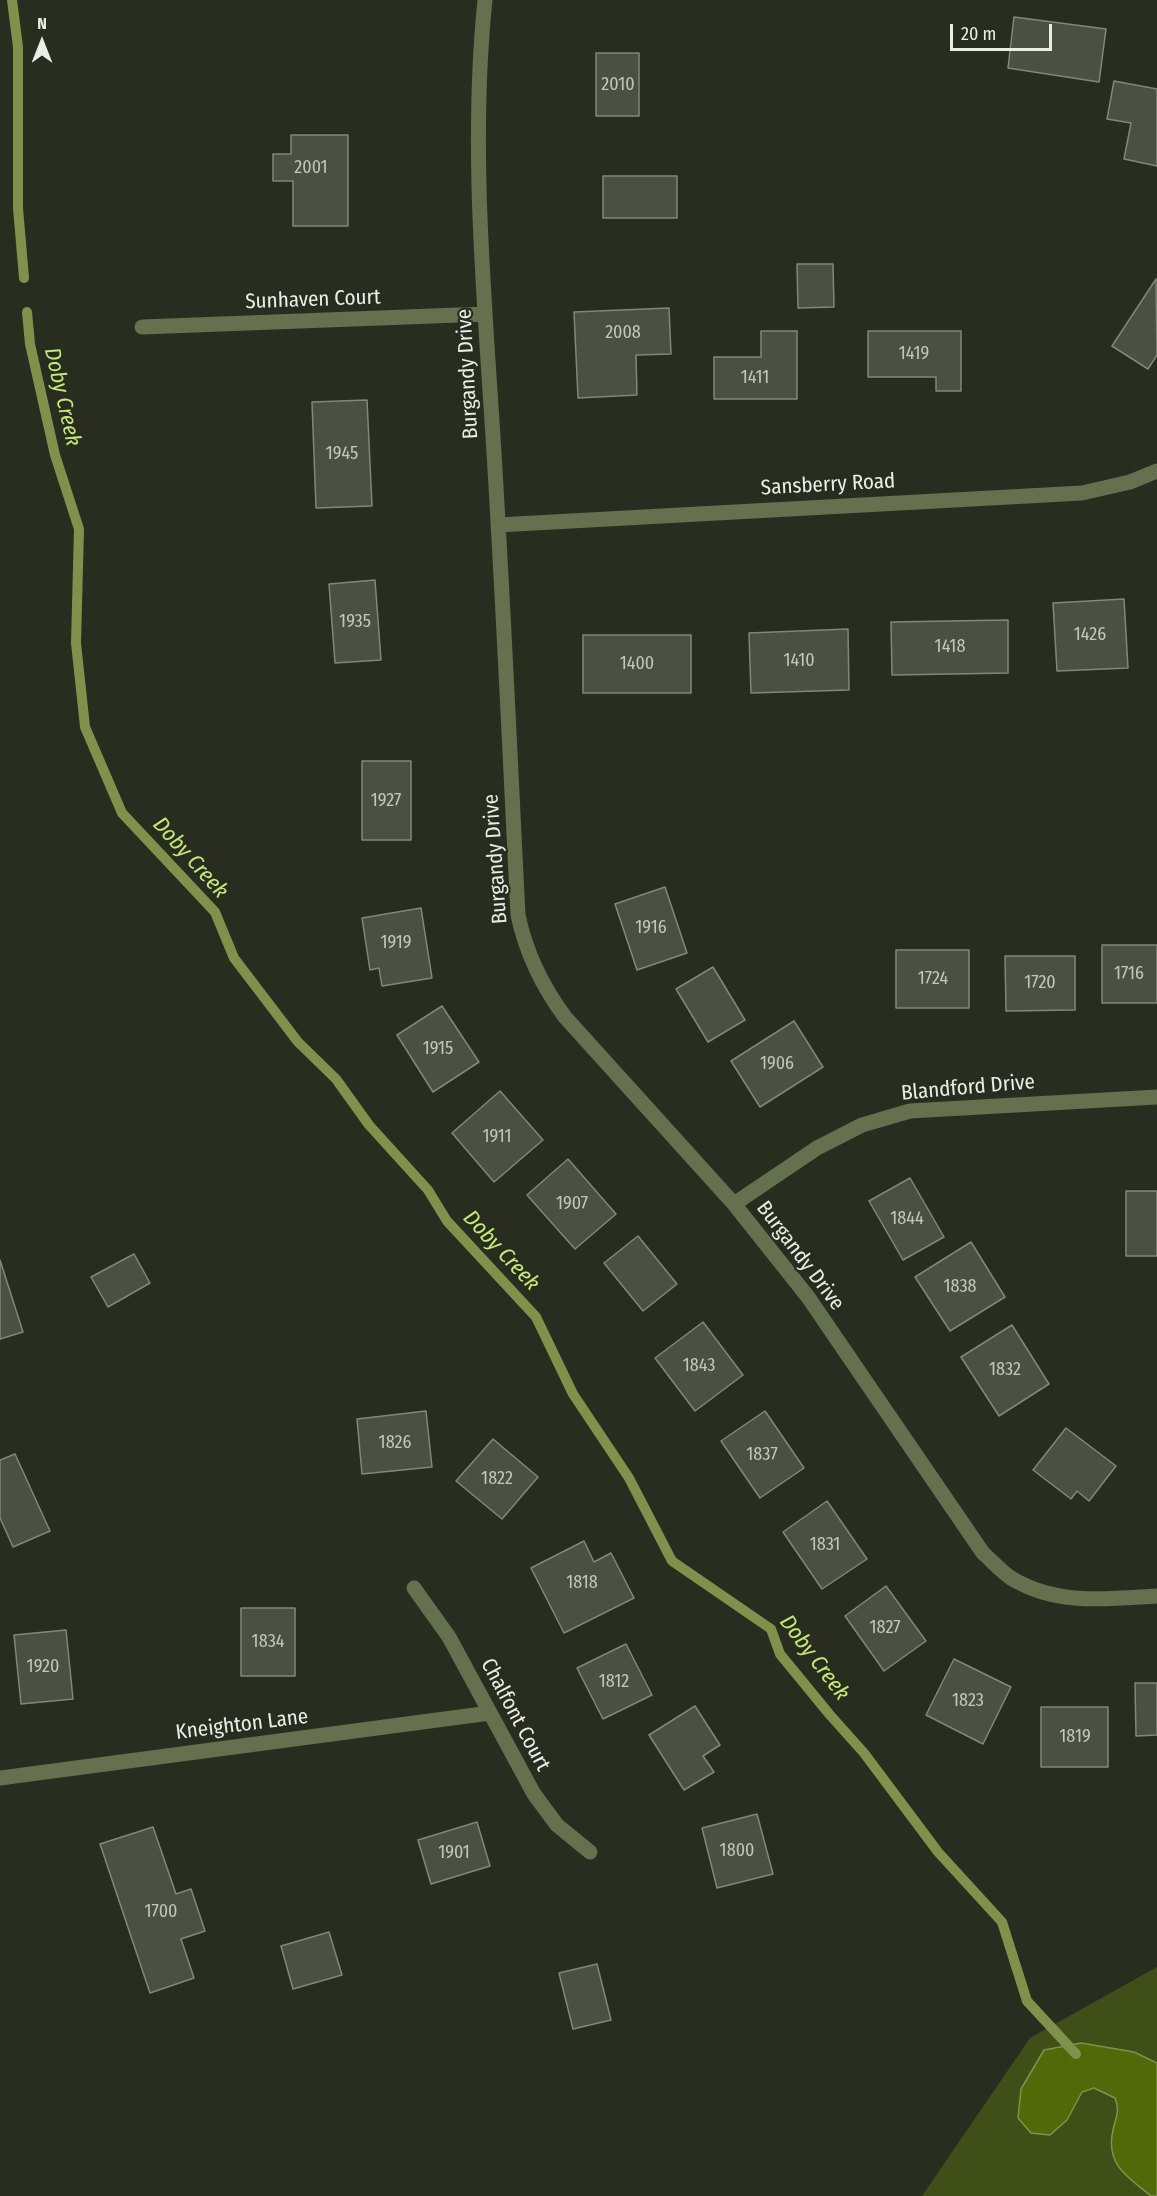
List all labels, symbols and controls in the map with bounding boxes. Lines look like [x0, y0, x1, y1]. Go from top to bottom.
north arrow [12, 12, 72, 72]
scale bar [953, 12, 1055, 50]
text: N [37, 14, 47, 33]
text: 20 m [961, 23, 996, 45]
house number: 2010 [601, 74, 635, 96]
house number: 2001 [294, 157, 328, 179]
street label: Sunhaven Court [245, 285, 381, 315]
street label: Burgandy Drive [452, 308, 484, 440]
house number: 2008 [605, 322, 641, 344]
house number: 1419 [899, 343, 929, 365]
water label: Doby Creek [38, 345, 86, 449]
house number: 1411 [741, 367, 769, 389]
house number: 1945 [326, 443, 358, 465]
street label: Sansberry Road [760, 469, 896, 501]
house number: 1935 [339, 611, 371, 633]
house number: 1426 [1074, 624, 1106, 646]
house number: 1418 [935, 636, 965, 658]
house number: 1410 [783, 650, 815, 672]
house number: 1400 [620, 653, 654, 675]
house number: 1927 [371, 790, 401, 812]
street label: Burgandy Drive [479, 793, 513, 925]
water label: Doby Creek [147, 812, 233, 904]
house number: 1916 [635, 917, 667, 939]
house number: 1919 [380, 932, 412, 954]
house number: 1716 [1114, 963, 1144, 985]
house number: 1724 [918, 968, 948, 990]
house number: 1720 [1024, 972, 1056, 994]
house number: 1915 [423, 1038, 453, 1060]
house number: 1906 [760, 1053, 794, 1075]
street label: Blandford Drive [900, 1070, 1036, 1106]
house number: 1911 [482, 1126, 512, 1148]
house number: 1907 [556, 1193, 588, 1215]
street label: Burgandy Drive [751, 1196, 849, 1316]
water label: Doby Creek [457, 1205, 545, 1297]
house number: 1844 [890, 1208, 924, 1230]
house number: 1838 [943, 1276, 977, 1298]
house number: 1843 [683, 1355, 715, 1377]
house number: 1832 [989, 1359, 1021, 1381]
house number: 1826 [379, 1432, 411, 1454]
house number: 1837 [746, 1444, 778, 1466]
house number: 1822 [481, 1468, 513, 1490]
house number: 1831 [810, 1534, 840, 1556]
house number: 1818 [566, 1572, 598, 1594]
water label: Doby Creek [773, 1610, 855, 1706]
house number: 1827 [870, 1617, 900, 1639]
house number: 1834 [252, 1631, 284, 1653]
street label: Chalfont Court [475, 1654, 555, 1776]
house number: 1920 [27, 1656, 59, 1678]
house number: 1812 [599, 1671, 629, 1693]
house number: 1823 [952, 1690, 984, 1712]
street label: Kneighton Lane [174, 1704, 310, 1746]
house number: 1819 [1059, 1726, 1091, 1748]
house number: 1800 [720, 1840, 754, 1862]
house number: 1901 [438, 1842, 470, 1864]
house number: 1700 [145, 1901, 177, 1923]

